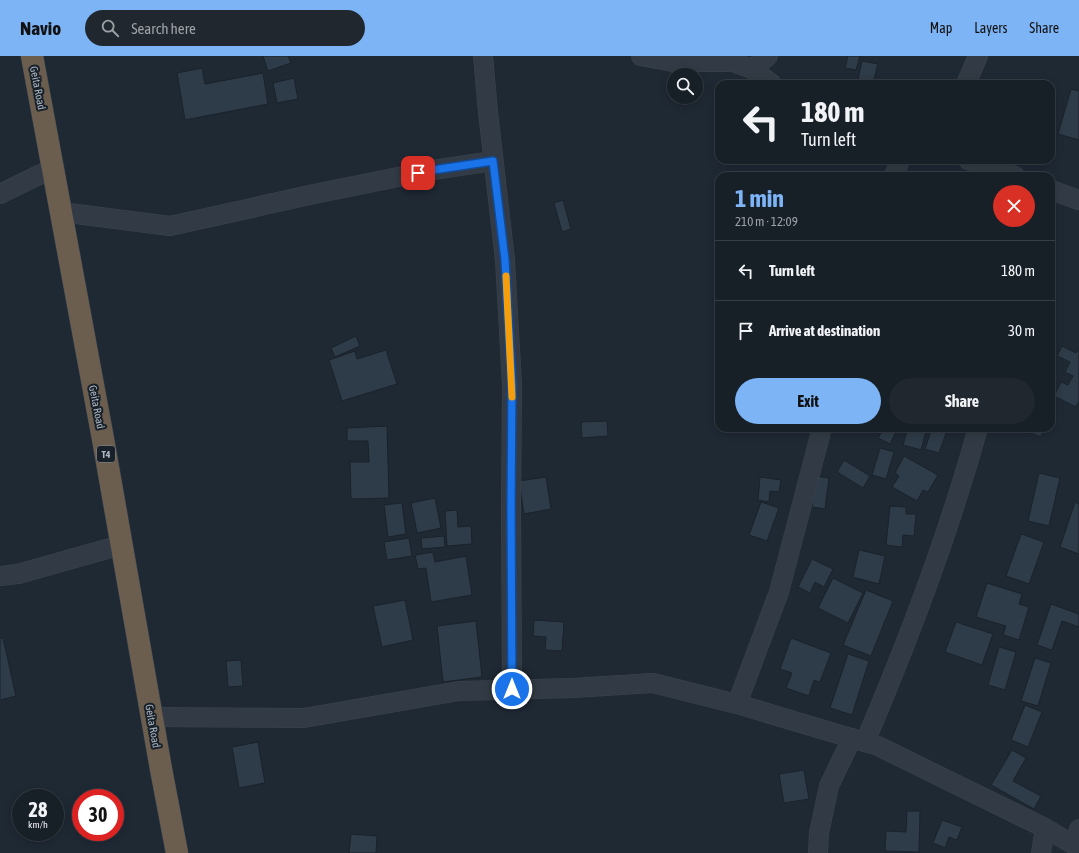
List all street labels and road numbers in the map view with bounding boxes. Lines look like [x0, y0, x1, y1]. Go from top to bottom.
street label: Geita Road [28, 65, 48, 111]
street label: Geita Road [87, 384, 107, 430]
road number: T4 [97, 446, 115, 462]
street label: Geita Road [143, 703, 163, 749]

